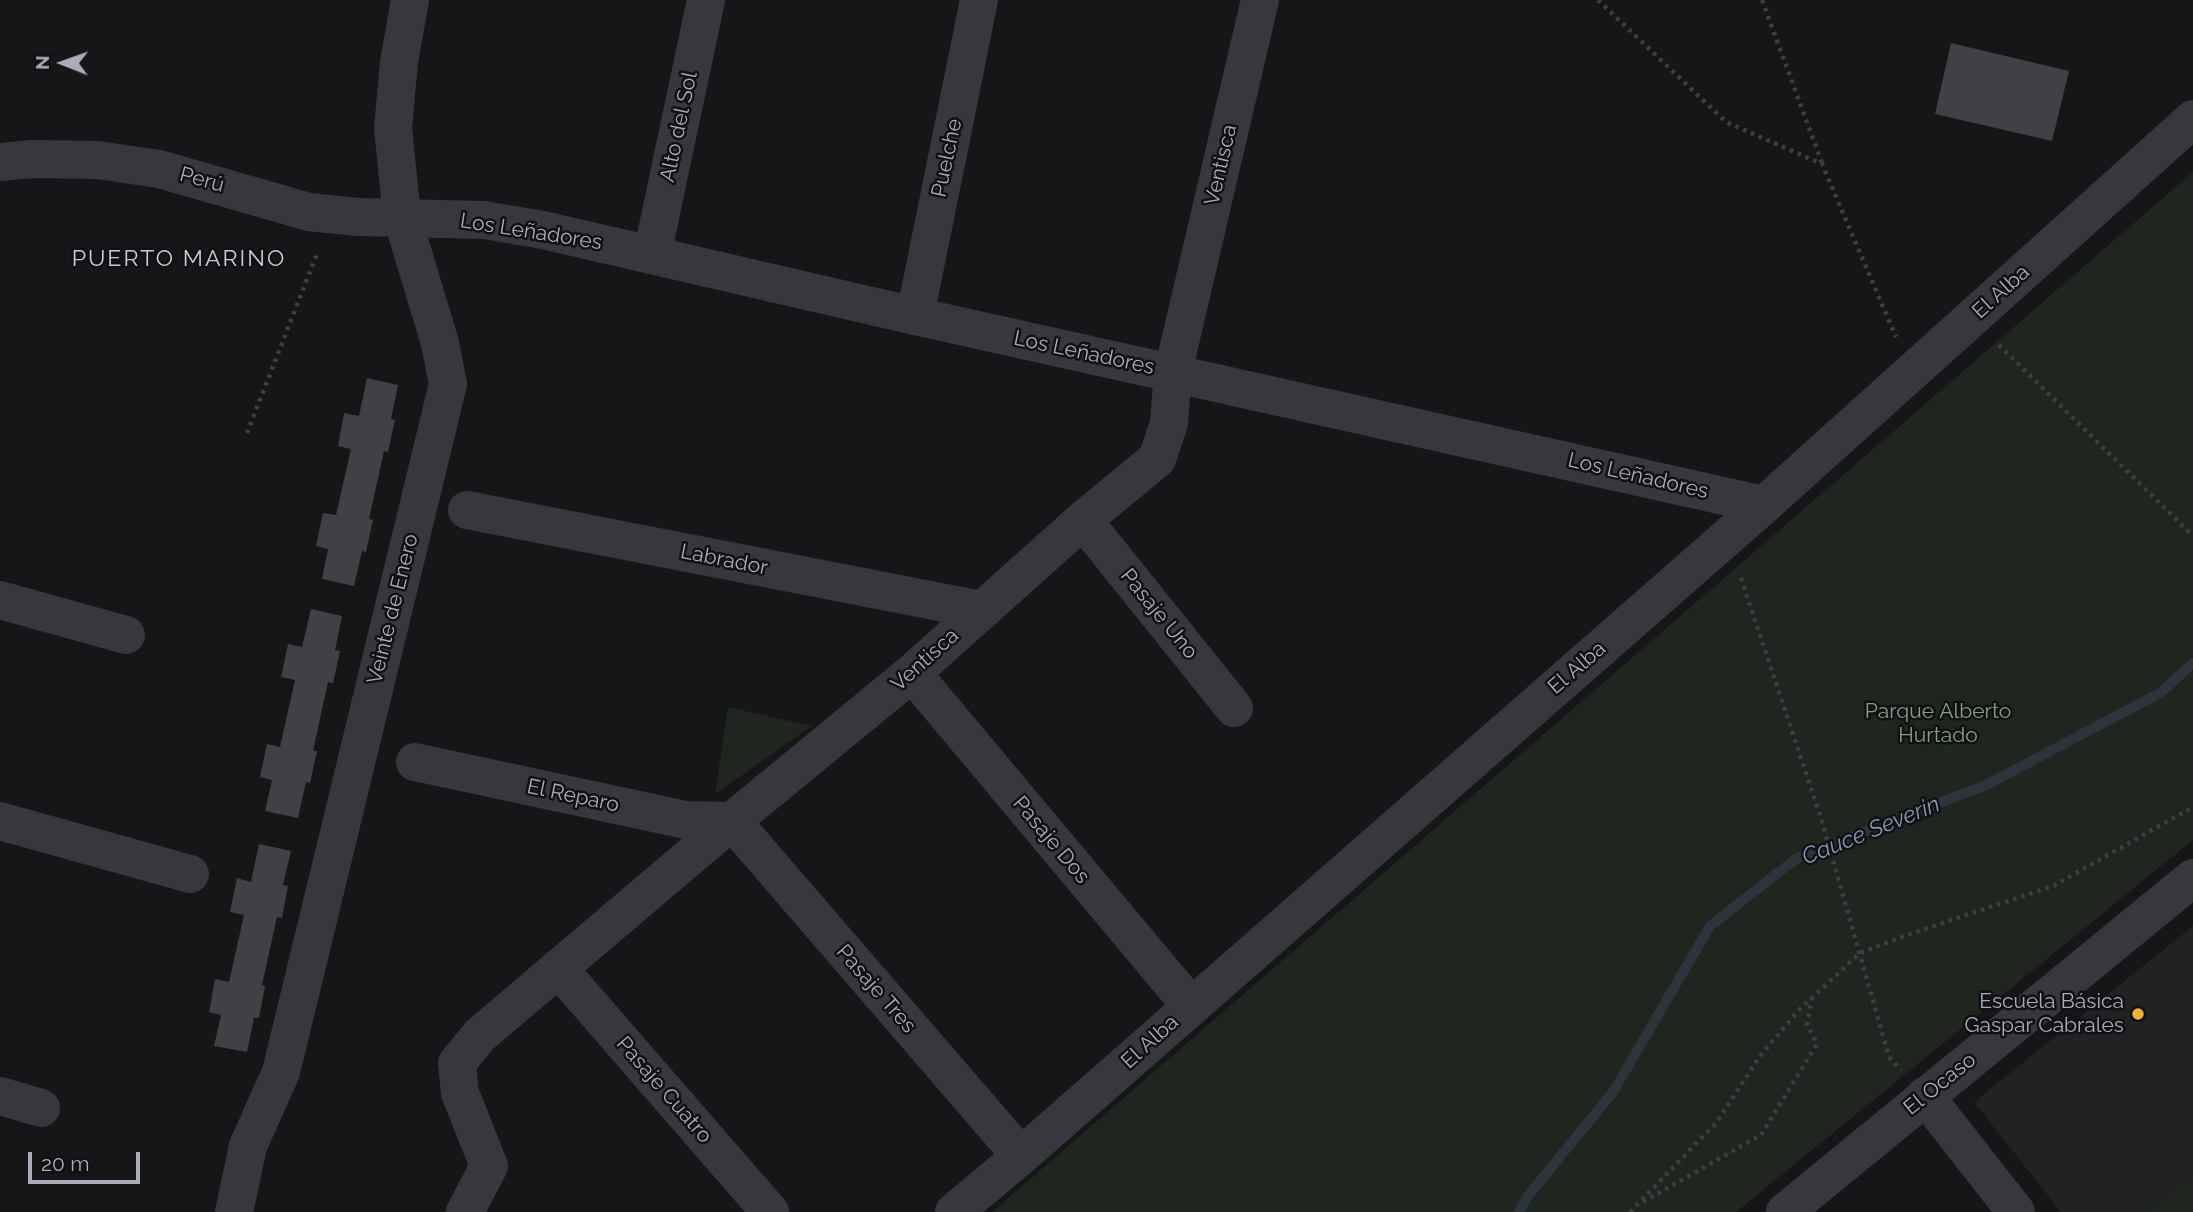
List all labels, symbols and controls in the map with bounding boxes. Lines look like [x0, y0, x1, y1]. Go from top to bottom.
north arrow [28, 28, 98, 98]
text: N [31, 55, 53, 70]
street label: Alto del Sol [655, 70, 703, 184]
street label: Puelche [926, 116, 968, 200]
street label: Ventisca [1199, 122, 1243, 208]
street label: Perú [177, 162, 227, 198]
street label: Los Leñadores [458, 208, 604, 256]
district label: PUERTO MARINO [73, 245, 285, 273]
street label: El Alba [1967, 260, 2035, 324]
street label: Los Leñadores [1011, 326, 1157, 380]
street label: Los Leñadores [1565, 448, 1711, 504]
street label: Veinte de Enero [362, 531, 424, 687]
street label: Labrador [678, 539, 770, 581]
street label: Pasaje Uno [1115, 564, 1203, 664]
street label: Ventisca [886, 623, 964, 697]
street label: El Alba [1543, 636, 1611, 700]
park label: Parque Alberto Hurtado [1865, 699, 2011, 749]
street label: El Reparo [525, 774, 621, 818]
street label: Pasaje Dos [1007, 791, 1095, 889]
water label: Cauce Severin [1798, 791, 1944, 871]
street label: Pasaje Tres [831, 940, 921, 1038]
place label: Escuela Básica Gaspar Cabrales [1964, 989, 2124, 1039]
marker: Escuela Básica Gaspar Cabrales [2130, 1006, 2146, 1022]
street label: El Alba [1116, 1010, 1184, 1074]
street label: Pasaje Cuatro [611, 1031, 717, 1149]
street label: El Ocaso [1899, 1047, 1981, 1121]
scale bar [32, 1138, 144, 1182]
text: 20 m [41, 1151, 89, 1176]

